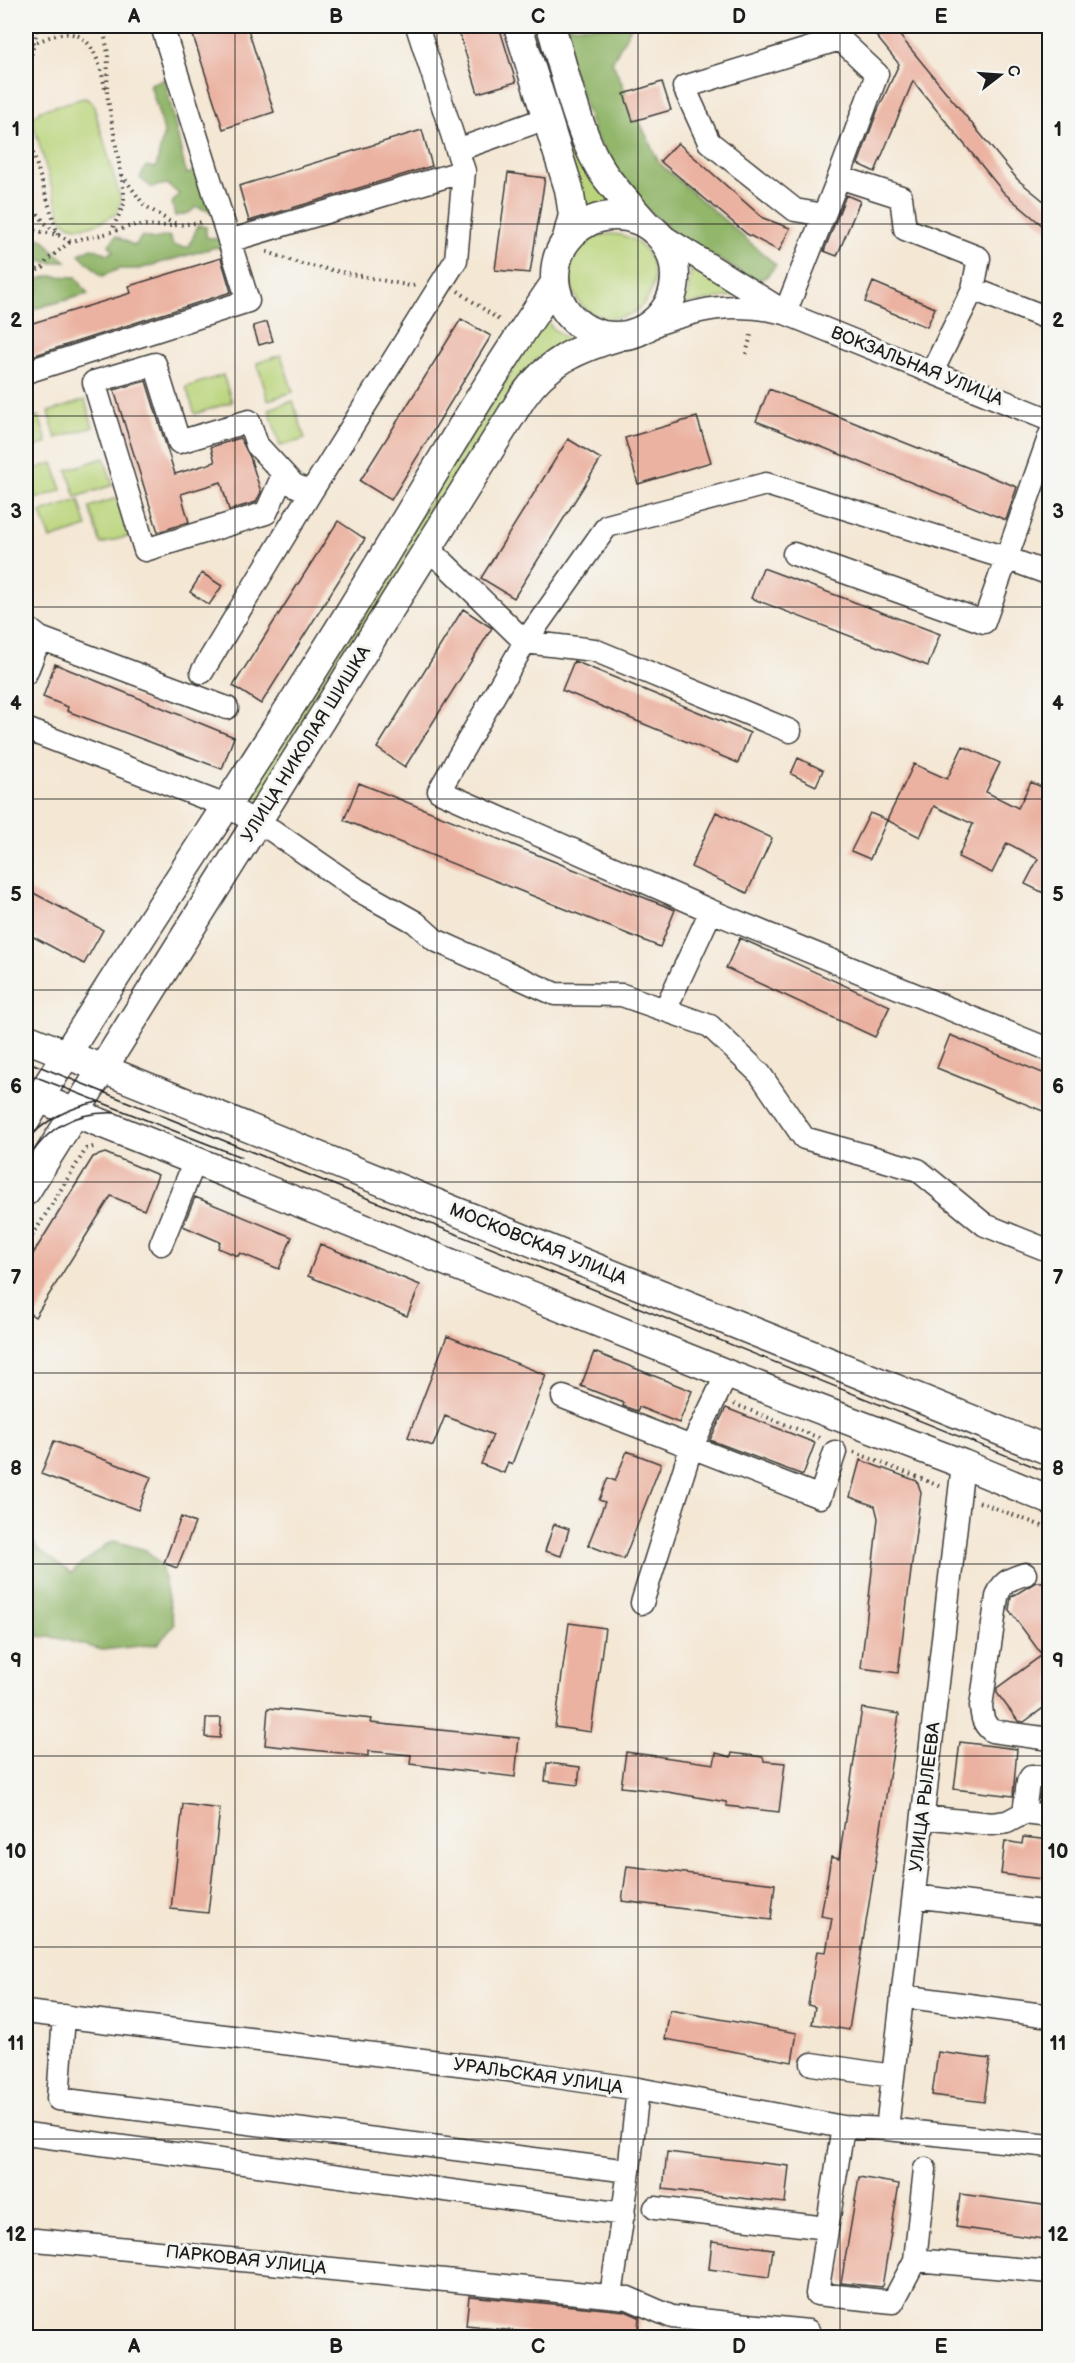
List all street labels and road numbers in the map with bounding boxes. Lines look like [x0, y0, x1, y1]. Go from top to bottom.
street label: ВОКЗАЛЬНАЯ УЛИЦА [828, 322, 1006, 410]
street label: УЛИЦА НИКОЛАЯ ШИШКА [237, 642, 375, 846]
street label: МОСКОВСКАЯ УЛИЦА [446, 1199, 630, 1289]
street label: УЛИЦА РЫЛЕЕВА [905, 1721, 945, 1873]
street label: УРАЛЬСКАЯ УЛИЦА [452, 2054, 624, 2098]
street label: ПАРКОВАЯ УЛИЦА [165, 2241, 327, 2279]

